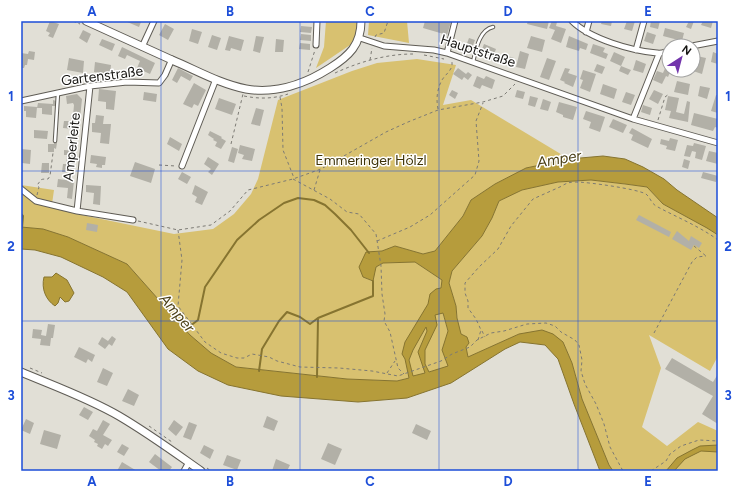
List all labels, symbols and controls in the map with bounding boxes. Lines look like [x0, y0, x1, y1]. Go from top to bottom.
text: A [87, 4, 97, 19]
text: B [226, 4, 234, 19]
text: C [365, 4, 375, 19]
text: D [503, 4, 513, 19]
text: E [644, 4, 652, 19]
street label: Hauptstraße [438, 31, 518, 71]
north arrow [661, 38, 701, 78]
text: N [679, 43, 694, 58]
street label: Gartenstraße [60, 62, 144, 89]
text: 1 [8, 89, 14, 104]
text: 1 [725, 89, 731, 104]
street label: Amperleite [60, 111, 84, 182]
water label: Amper [534, 146, 584, 172]
park label: Emmeringer Hölzl [315, 152, 427, 169]
text: 2 [7, 239, 15, 254]
text: 2 [724, 239, 732, 254]
water label: Amper [155, 289, 199, 337]
text: 3 [7, 388, 15, 403]
text: 3 [724, 388, 732, 403]
text: A [87, 474, 97, 489]
text: B [226, 474, 234, 489]
text: C [365, 474, 375, 489]
text: D [503, 474, 513, 489]
text: E [644, 474, 652, 489]

